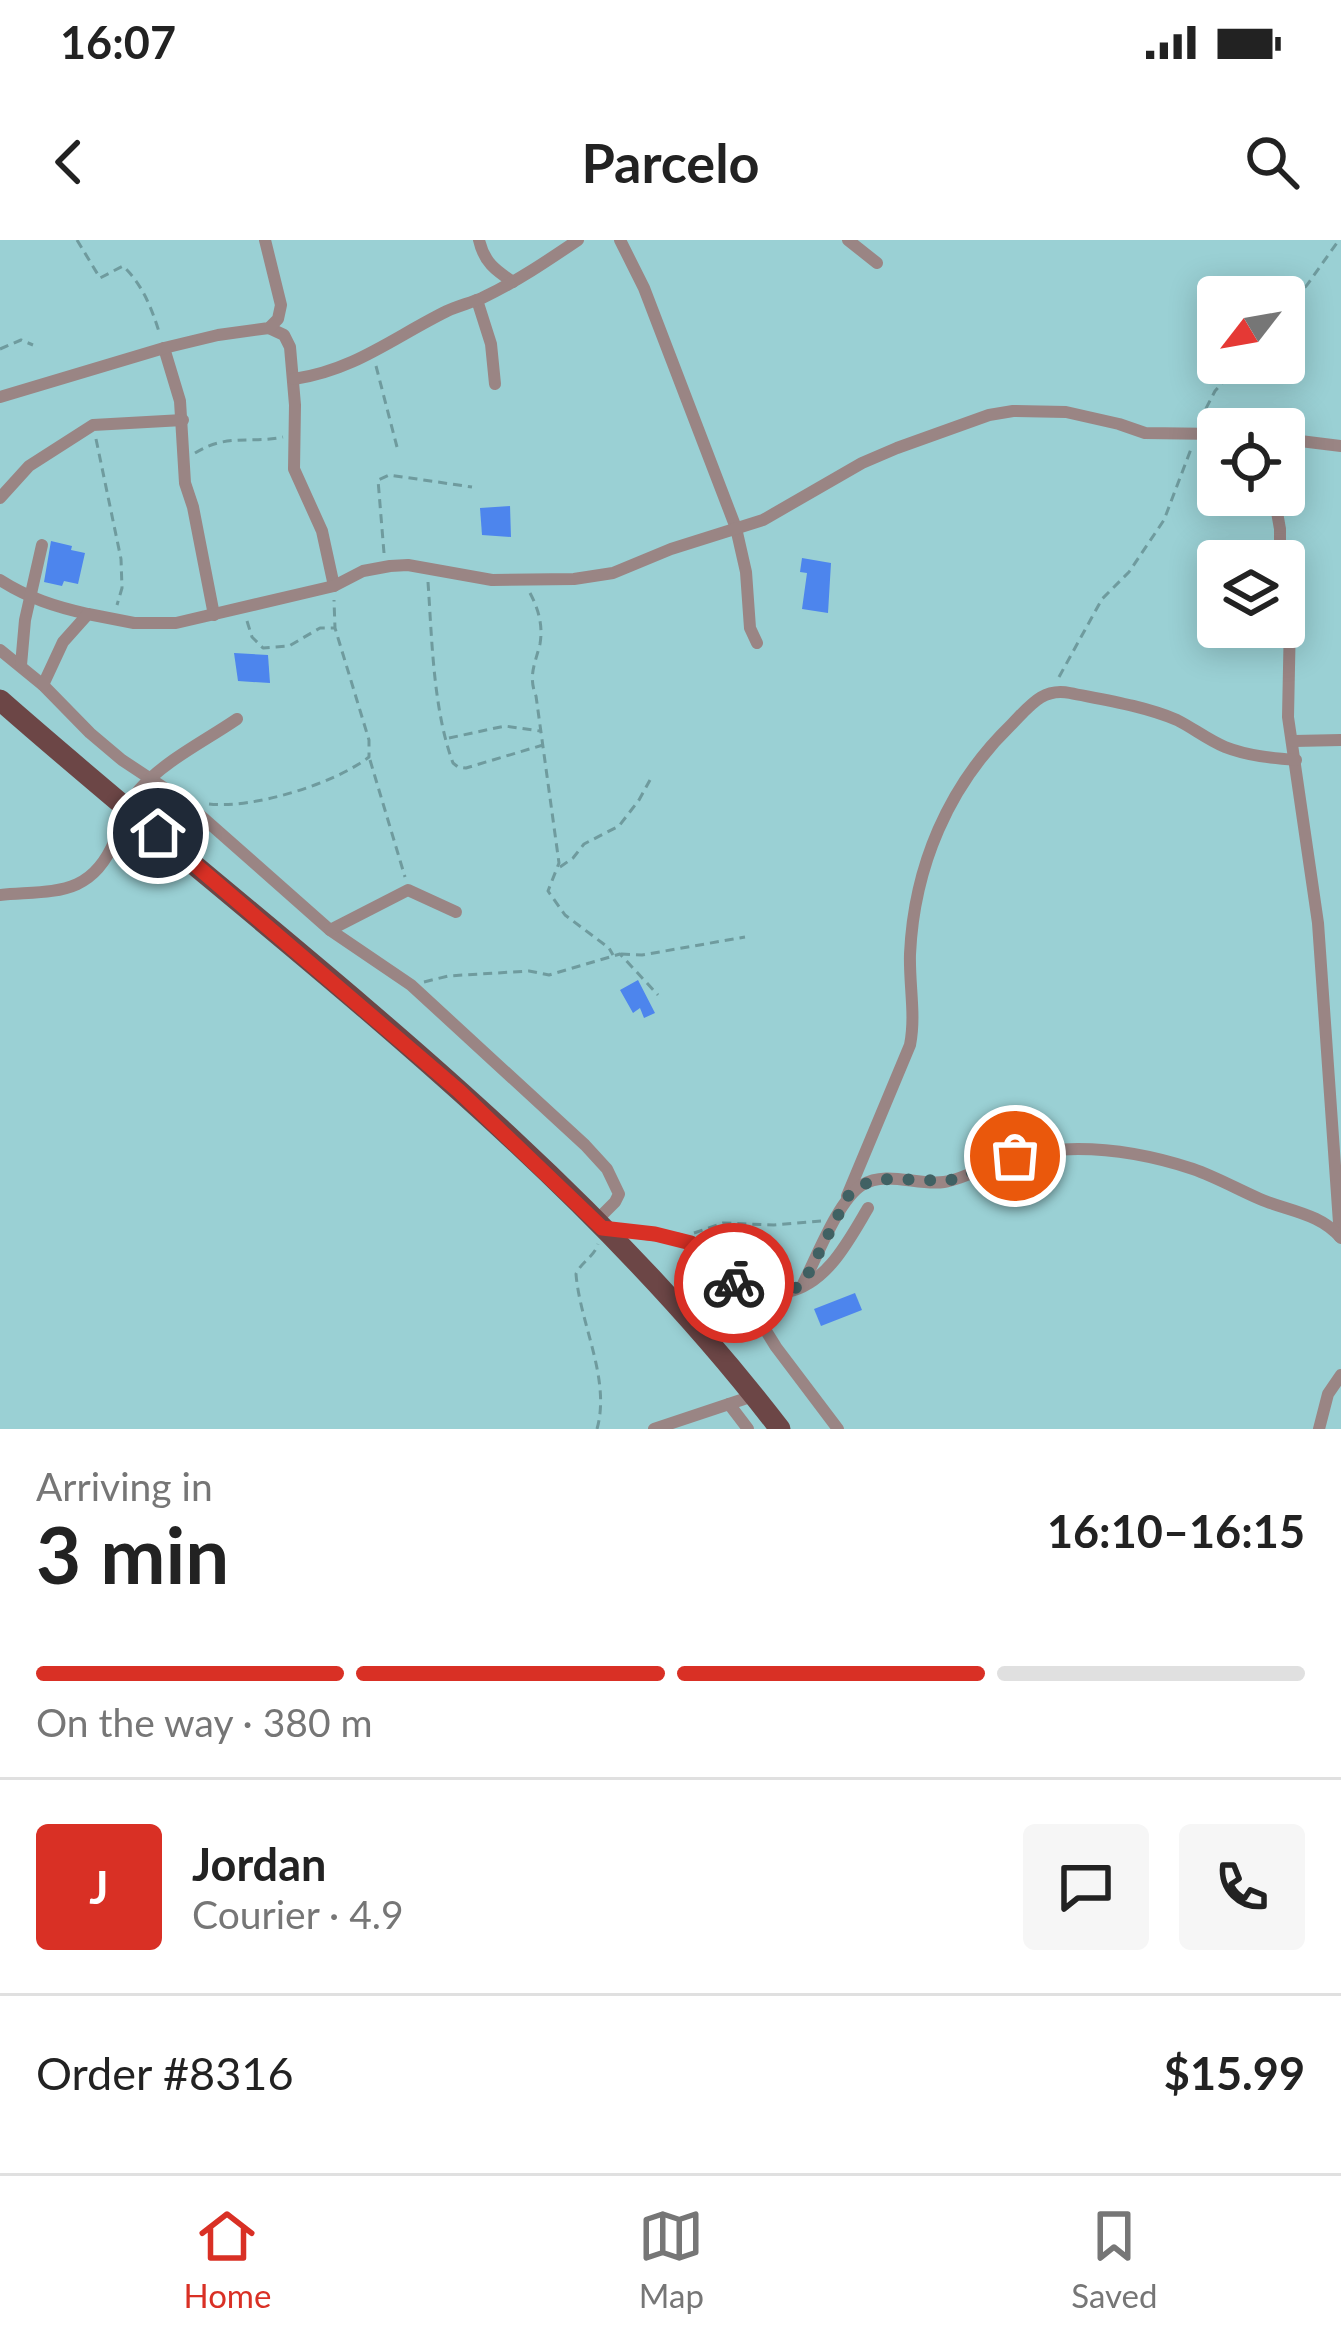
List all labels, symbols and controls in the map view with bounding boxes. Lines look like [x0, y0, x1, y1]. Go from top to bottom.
text: 16:07 [60, 15, 176, 69]
icon: back [36, 129, 102, 195]
icon: search [1239, 129, 1305, 195]
text: Parcelo [581, 130, 760, 195]
north arrow [1197, 276, 1305, 384]
map controls [1197, 276, 1305, 648]
button: locate [1197, 408, 1305, 516]
button: layers [1197, 540, 1305, 648]
pin [107, 782, 209, 884]
icon: home [125, 800, 191, 866]
pin [964, 1105, 1066, 1207]
icon: bag [982, 1123, 1048, 1189]
courier [674, 1223, 794, 1343]
icon: bike [701, 1250, 767, 1316]
text: Arriving in [36, 1463, 213, 1509]
text: 16:10–16:15 [1047, 1504, 1305, 1558]
text: 3 min [36, 1507, 229, 1601]
text: On the way · 380 m [36, 1699, 373, 1745]
button: chat [1023, 1824, 1149, 1950]
button: phone [1179, 1824, 1305, 1950]
text: Jordan [192, 1837, 326, 1891]
text: J [89, 1860, 109, 1914]
text: Courier · 4.9 [192, 1891, 404, 1937]
text: Order #8316 [36, 2046, 294, 2100]
text: $15.99 [1164, 2046, 1305, 2100]
tab: Home [183, 2203, 271, 2315]
tab: Map [638, 2203, 704, 2315]
tab: Saved [1071, 2203, 1158, 2315]

